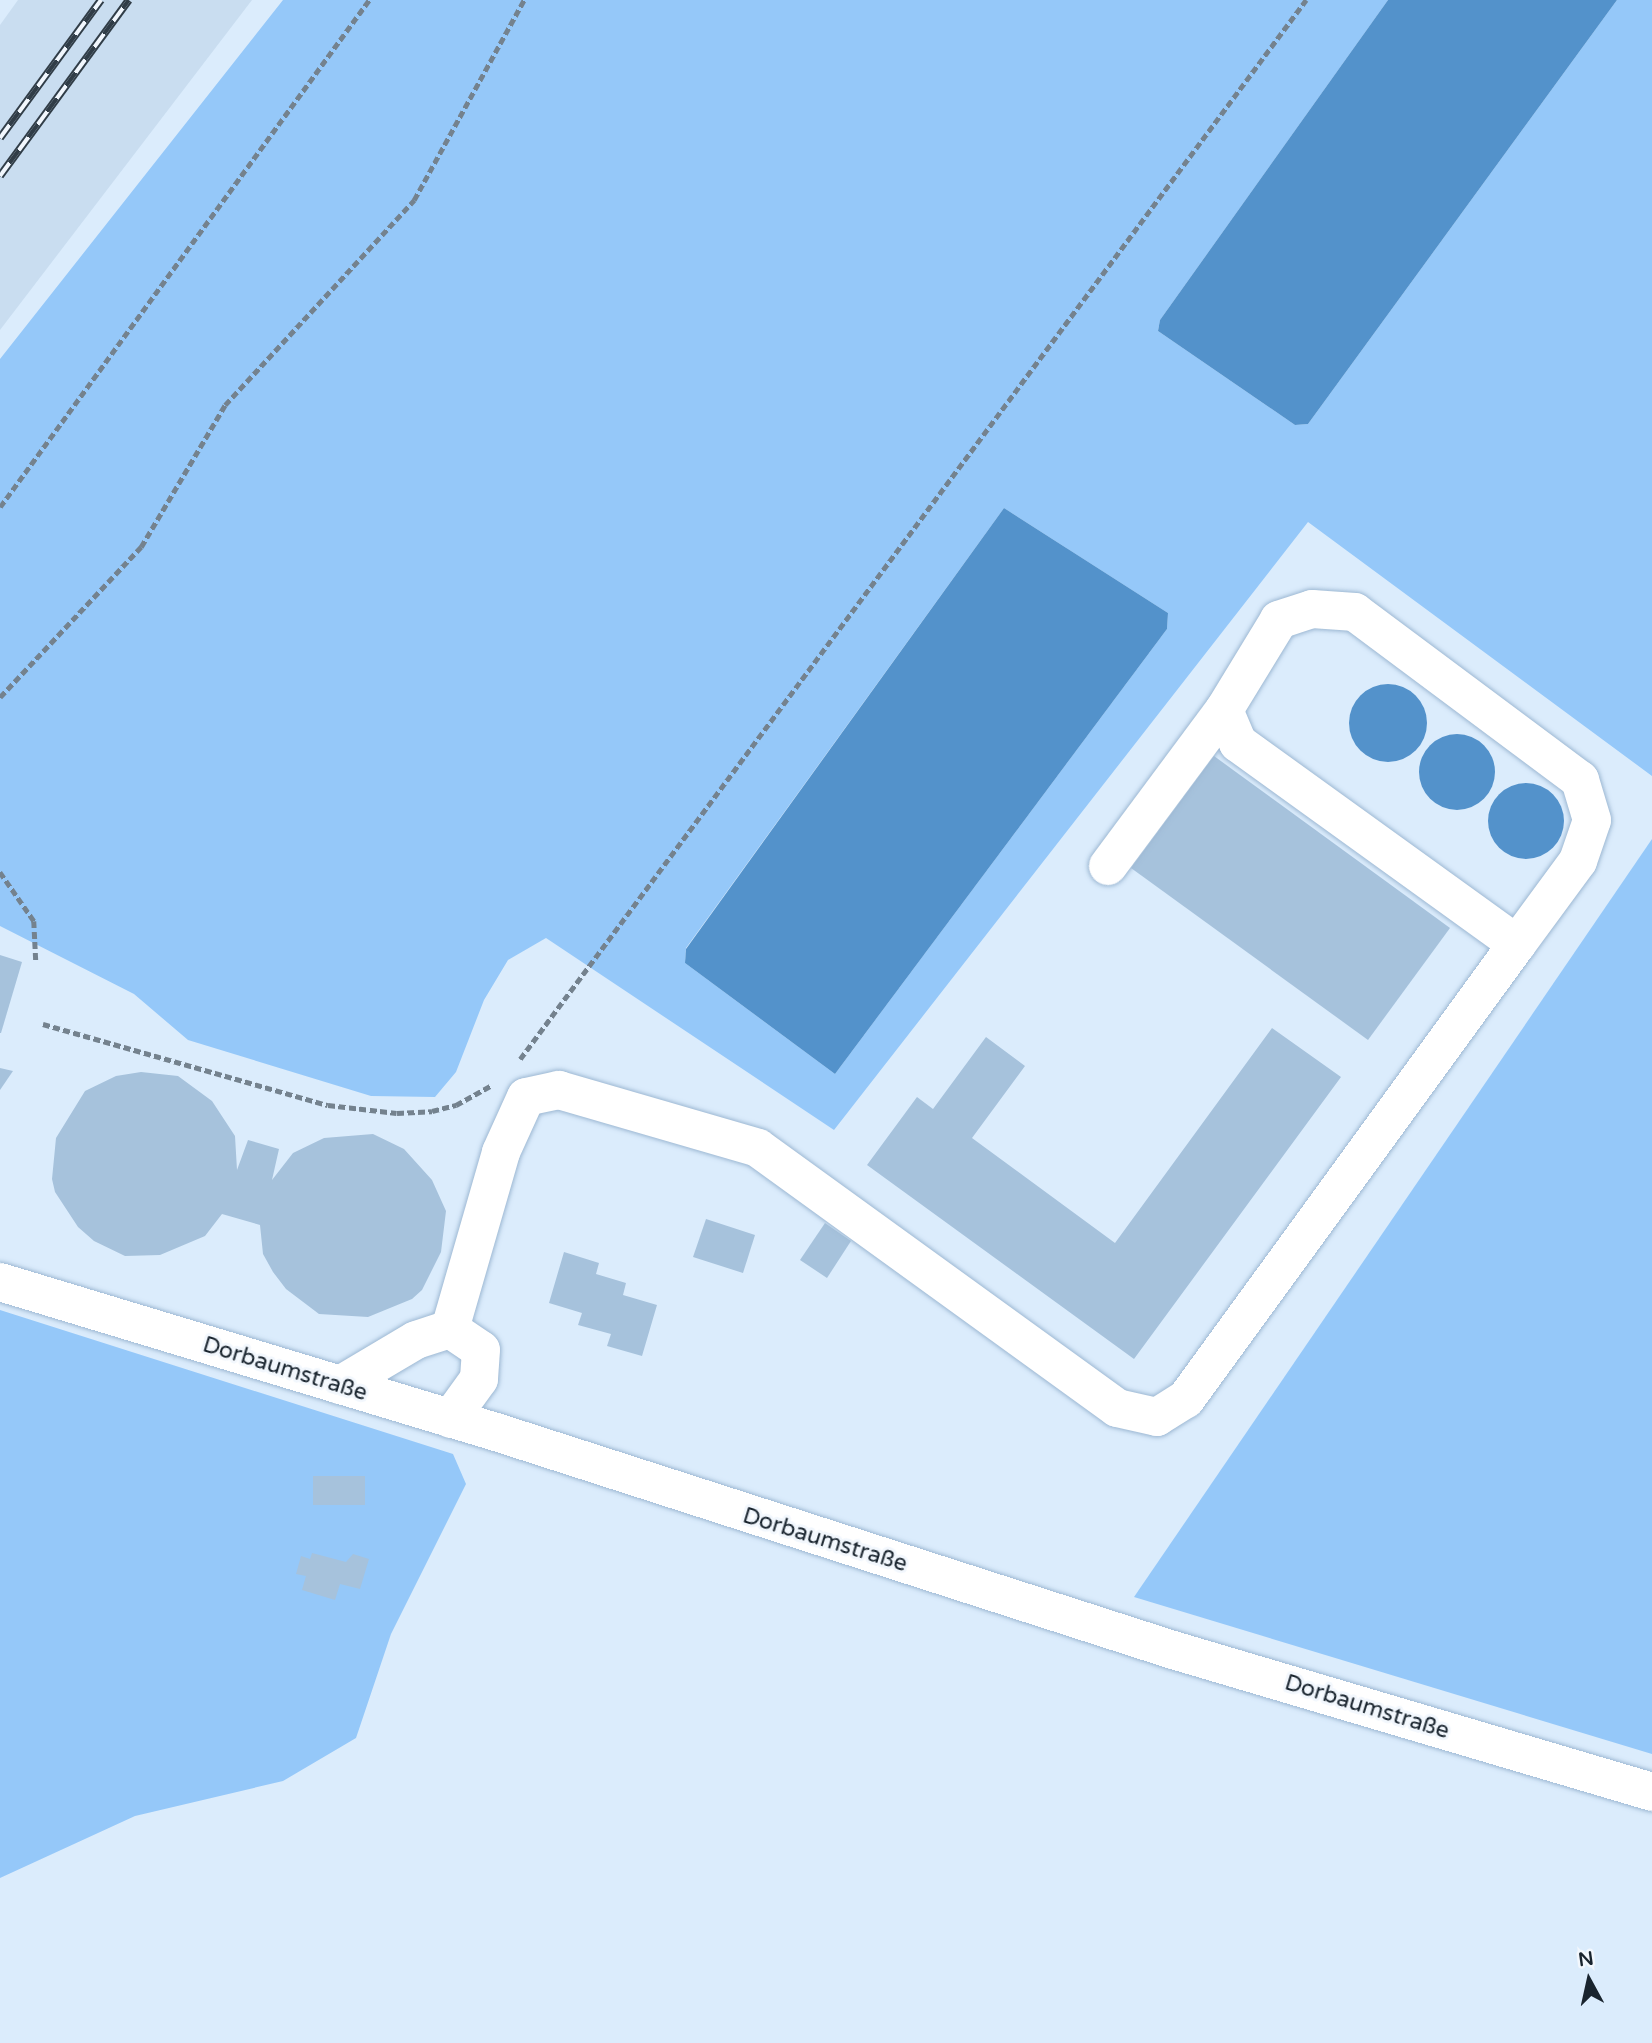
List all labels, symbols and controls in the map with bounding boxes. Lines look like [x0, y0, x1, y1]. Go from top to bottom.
street label: Dorbaumstraße [199, 1331, 371, 1407]
street label: Dorbaumstraße [739, 1502, 911, 1578]
street label: Dorbaumstraße [1281, 1669, 1453, 1745]
north arrow [1554, 1945, 1624, 2015]
text: N [1577, 1947, 1595, 1971]

